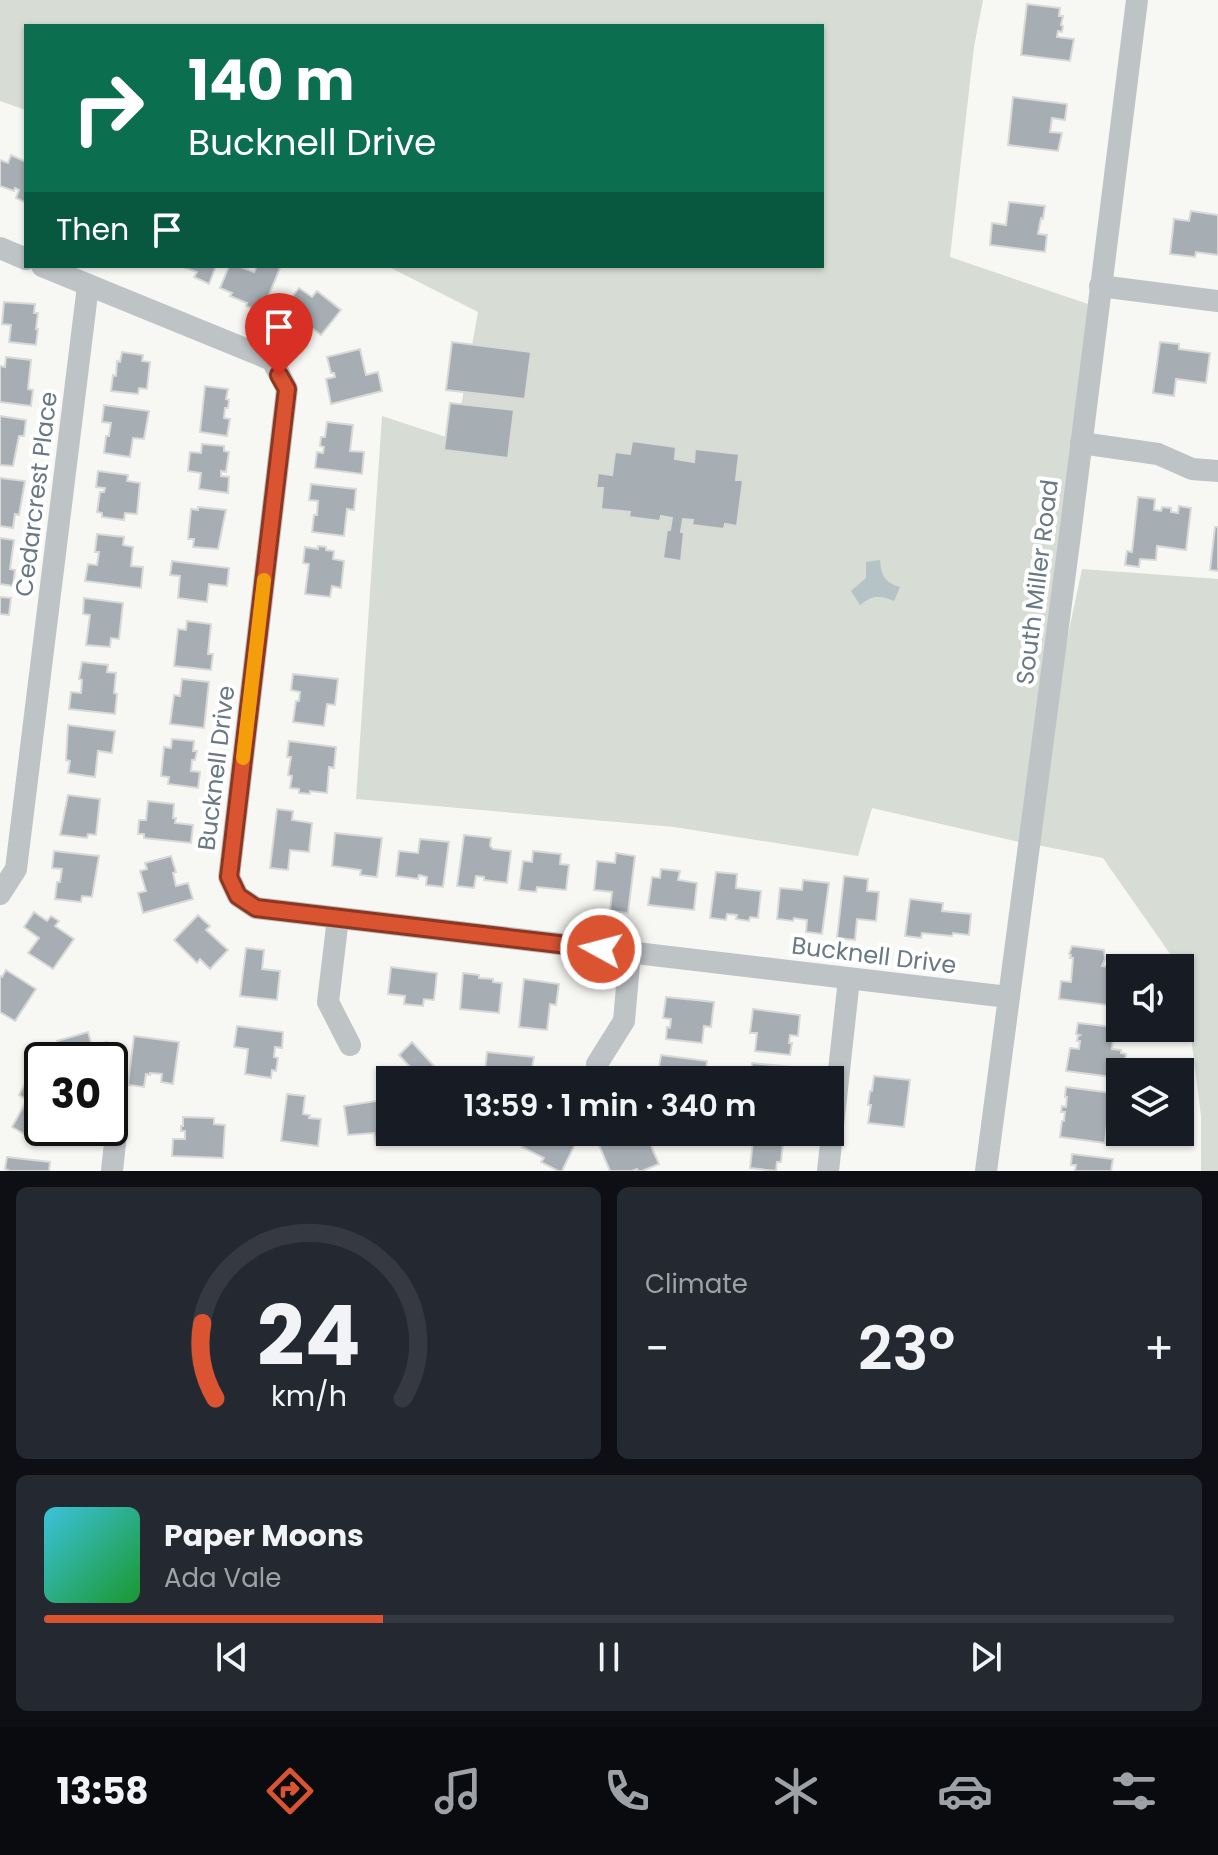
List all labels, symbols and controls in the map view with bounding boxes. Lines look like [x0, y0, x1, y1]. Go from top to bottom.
text: 140 m [188, 41, 355, 120]
icon: right [56, 56, 160, 160]
text: Bucknell Drive [188, 117, 436, 168]
text: Then [56, 208, 129, 251]
icon: arrive [145, 208, 189, 252]
pin [245, 293, 313, 375]
icon: arrive [257, 305, 301, 349]
street label: Cedarcrest Place [7, 390, 65, 598]
street label: South Miller Road [1008, 478, 1066, 686]
street label: Bucknell Drive [190, 684, 242, 852]
position arrow [559, 907, 643, 991]
street label: Bucknell Drive [790, 929, 958, 981]
map controls [1106, 954, 1194, 1146]
button: sound [1106, 954, 1194, 1042]
speed limit sign: 30 [24, 1042, 128, 1146]
button: layers [1106, 1058, 1194, 1146]
text: 13:59 · 1 min · 340 m [464, 1084, 756, 1127]
text: Climate [645, 1266, 748, 1302]
text: 24 [257, 1278, 360, 1394]
text: 23° [858, 1307, 955, 1391]
text: − [645, 1318, 669, 1379]
text: + [1144, 1318, 1174, 1379]
text: km/h [270, 1376, 347, 1416]
text: Paper Moons [164, 1514, 364, 1557]
text: Ada Vale [164, 1560, 281, 1596]
icon: previous [210, 1635, 254, 1679]
icon: pause [587, 1635, 631, 1679]
icon: next [964, 1635, 1008, 1679]
icon: directions [262, 1763, 318, 1819]
icon: music [430, 1763, 486, 1819]
icon: phone [599, 1763, 655, 1819]
icon: climate [768, 1763, 824, 1819]
icon: car [937, 1763, 993, 1819]
icon: filters [1106, 1763, 1162, 1819]
text: 13:58 [56, 1766, 149, 1817]

